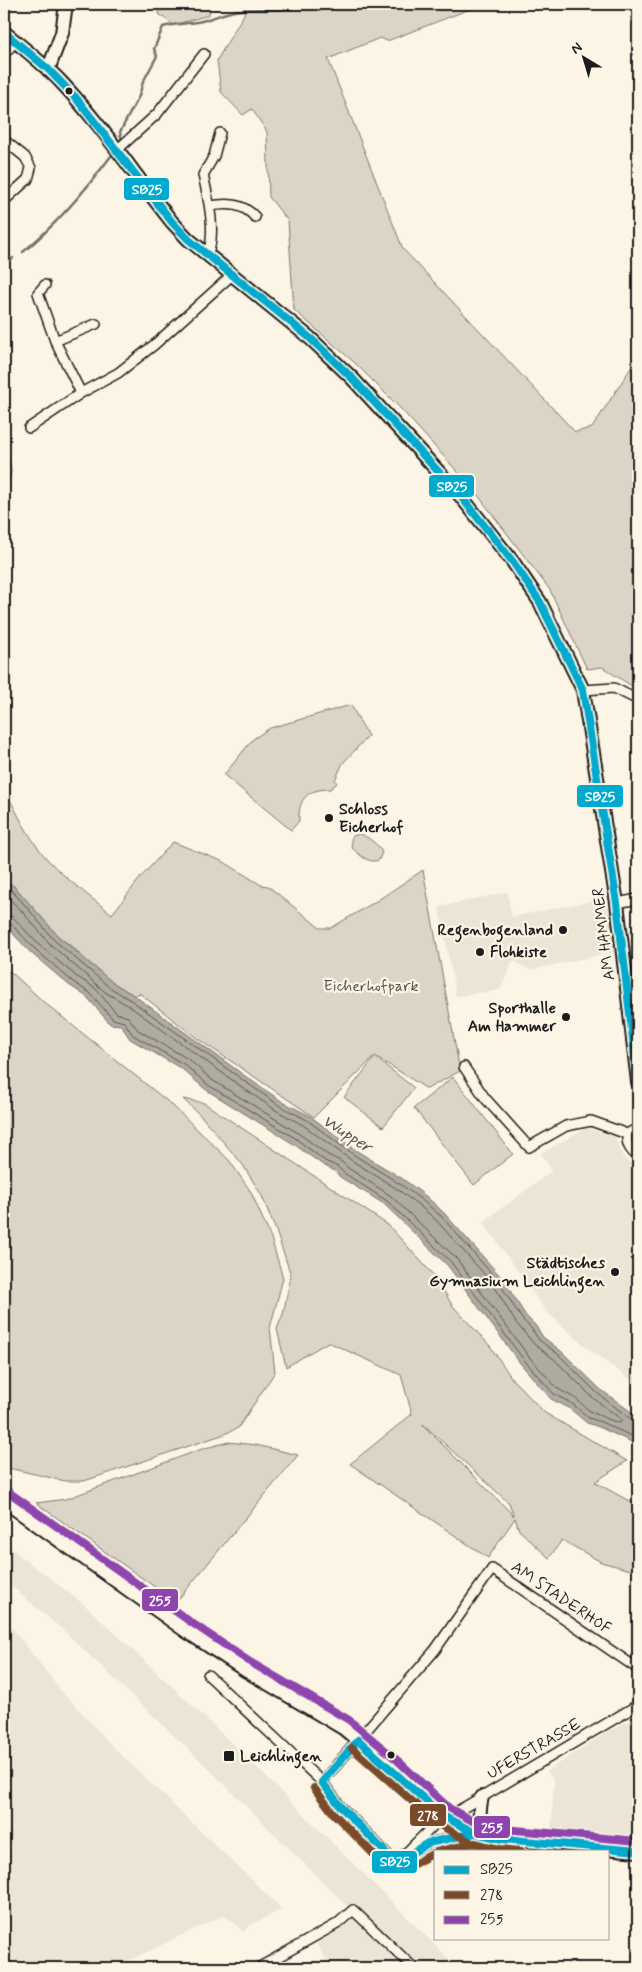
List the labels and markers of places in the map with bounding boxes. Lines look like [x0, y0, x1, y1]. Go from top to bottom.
unlabelled marker [64, 86, 74, 96]
place label: Schloss Eicherhof [339, 799, 403, 838]
marker: Schloss Eicherhof [323, 812, 335, 824]
place label: Regenbogenland [438, 920, 553, 943]
marker: Regenbogenland [557, 924, 569, 936]
place label: Flohkiste [490, 942, 547, 963]
marker: Flohkiste [474, 946, 486, 958]
place label: Sporthalle Am Hammer [468, 998, 556, 1037]
marker: Sporthalle Am Hammer [560, 1011, 572, 1023]
place label: Städtisches Gymnasium Leichlingen [429, 1253, 606, 1294]
marker: Städtisches Gymnasium Leichlingen [609, 1266, 621, 1278]
place label: Leichlingen [240, 1746, 322, 1769]
marker: Leichlingen [222, 1749, 236, 1763]
unlabelled marker [386, 1750, 396, 1760]

